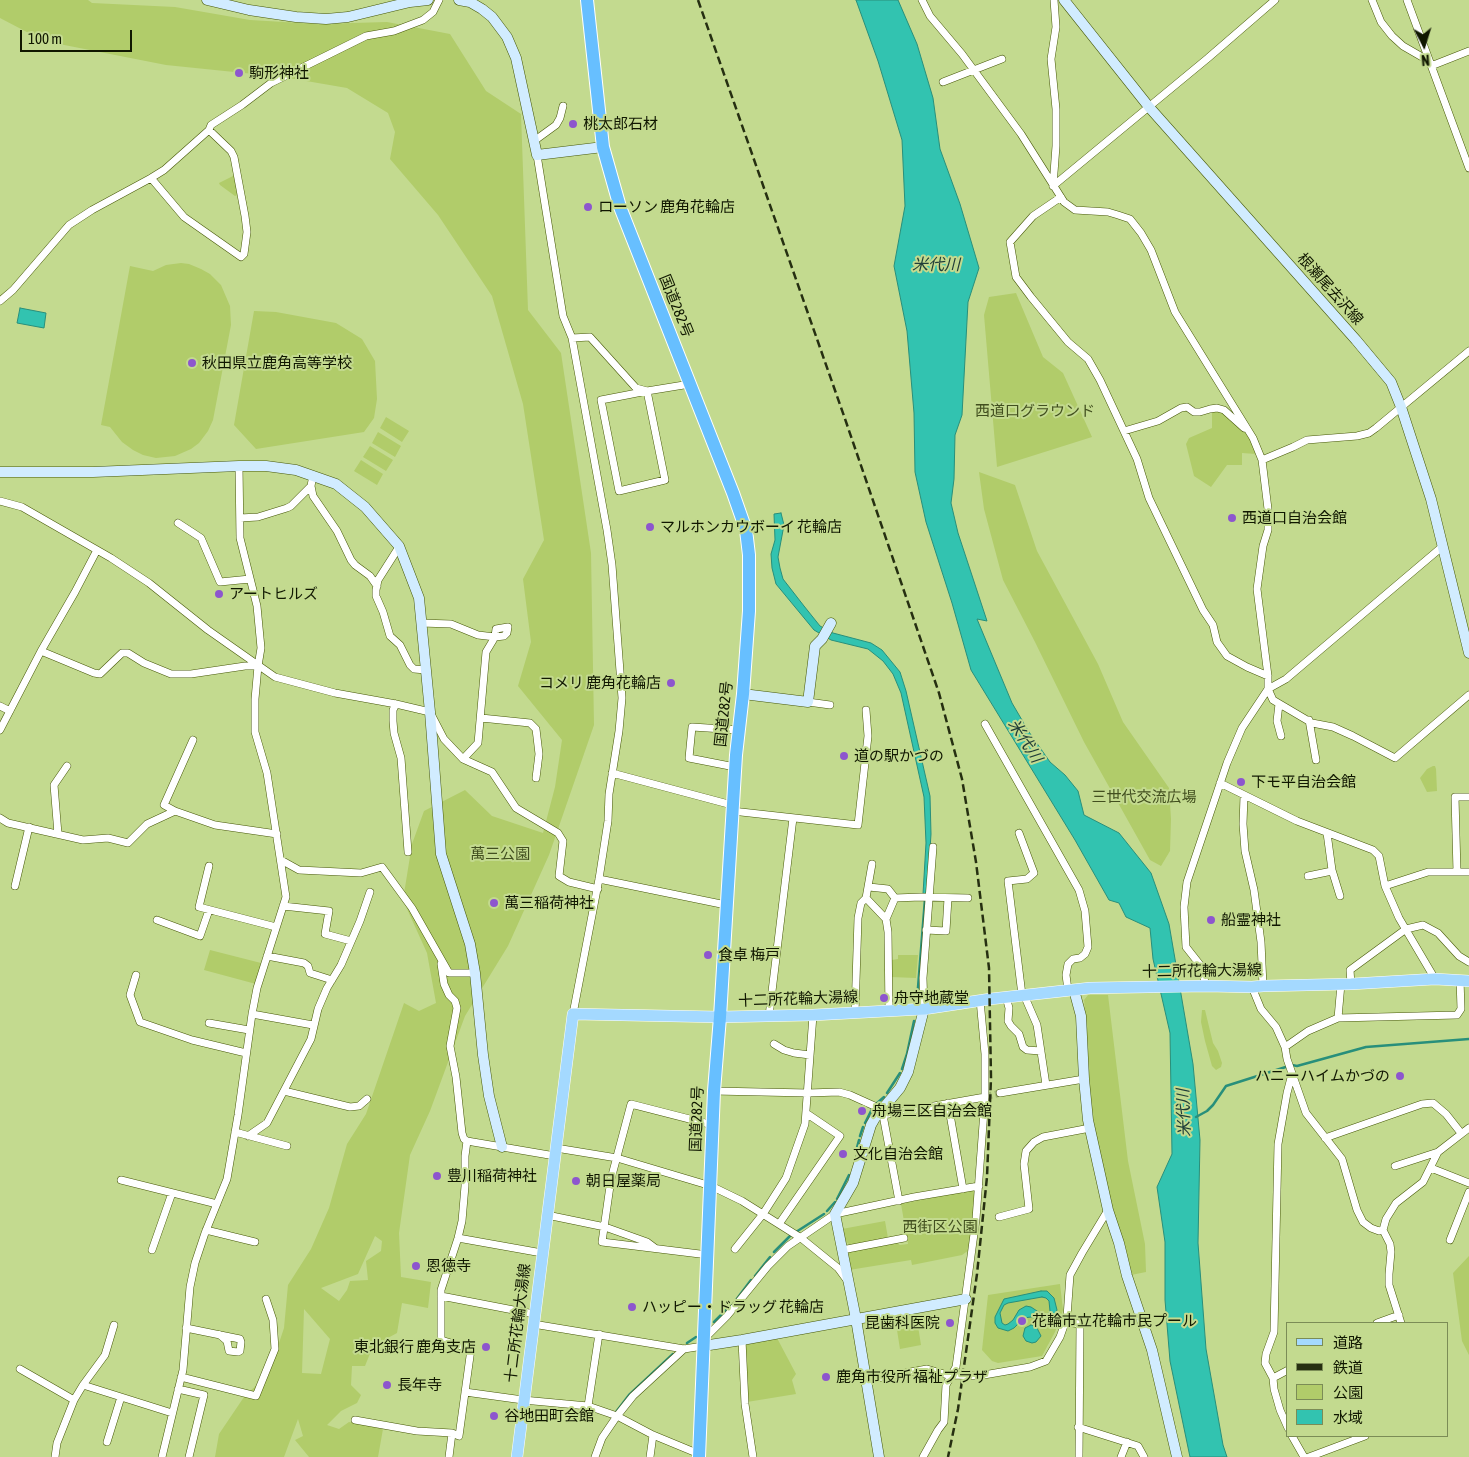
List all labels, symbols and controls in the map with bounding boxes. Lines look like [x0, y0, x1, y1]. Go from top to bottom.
scale bar [22, 20, 135, 52]
north arrow [1399, 20, 1449, 70]
text: 100 m [28, 30, 62, 47]
text: N [1421, 52, 1430, 68]
place label: 駒形神社 [249, 64, 309, 82]
marker: 駒形神社 [233, 67, 245, 79]
place label: 桃太郎石材 [583, 115, 658, 133]
marker: 桃太郎石材 [567, 118, 579, 130]
place label: ローソン 鹿角花輪店 [598, 198, 735, 216]
marker: ローソン 鹿角花輪店 [582, 201, 594, 213]
street label: 根瀬尾去沢線 [1293, 250, 1367, 328]
water label: 米代川 [912, 255, 960, 275]
street label: 国道282号 [655, 272, 697, 340]
place label: 秋田県立鹿角高等学校 [202, 354, 352, 372]
marker: 秋田県立鹿角高等学校 [186, 357, 198, 369]
park label: 西道口グラウンド [975, 402, 1095, 420]
place label: 西道口自治会館 [1242, 509, 1347, 527]
marker: 西道口自治会館 [1226, 512, 1238, 524]
place label: マルホンカウボーイ 花輪店 [660, 518, 842, 536]
marker: マルホンカウボーイ 花輪店 [644, 521, 656, 533]
place label: アートヒルズ [229, 585, 318, 603]
marker: アートヒルズ [213, 588, 225, 600]
place label: コメリ 鹿角花輪店 [539, 674, 661, 692]
marker: コメリ 鹿角花輪店 [665, 677, 677, 689]
street label: 国道282号 [712, 680, 736, 748]
water label: 米代川 [1004, 716, 1046, 766]
place label: 道の駅かづの [854, 747, 944, 765]
marker: 道の駅かづの [838, 750, 850, 762]
place label: 下モ平自治会館 [1251, 773, 1356, 791]
marker: 下モ平自治会館 [1235, 776, 1247, 788]
park label: 三世代交流広場 [1092, 788, 1196, 806]
park label: 萬三公園 [470, 845, 530, 863]
place label: 萬三稲荷神社 [504, 894, 594, 912]
marker: 萬三稲荷神社 [488, 897, 500, 909]
place label: 船霊神社 [1221, 911, 1281, 929]
marker: 船霊神社 [1205, 914, 1217, 926]
place label: 食卓 梅戸 [718, 946, 780, 964]
marker: 食卓 梅戸 [702, 949, 714, 961]
street label: 十二所花輪大湯線 [1142, 961, 1262, 981]
street label: 十二所花輪大湯線 [738, 988, 858, 1010]
place label: 舟守地蔵堂 [894, 989, 969, 1007]
marker: 舟守地蔵堂 [878, 992, 890, 1004]
place label: ハニーハイムかづの [1255, 1067, 1390, 1085]
marker: ハニーハイムかづの [1394, 1070, 1406, 1082]
street label: 国道282号 [687, 1086, 707, 1152]
water label: 米代川 [1174, 1089, 1194, 1137]
place label: 舟場三区自治会館 [872, 1102, 992, 1120]
marker: 舟場三区自治会館 [856, 1105, 868, 1117]
place label: 文化自治会館 [853, 1145, 943, 1163]
marker: 文化自治会館 [837, 1148, 849, 1160]
place label: 豊川稲荷神社 [447, 1167, 537, 1185]
marker: 豊川稲荷神社 [431, 1170, 443, 1182]
place label: 朝日屋薬局 [586, 1172, 661, 1190]
marker: 朝日屋薬局 [570, 1175, 582, 1187]
park label: 西街区公園 [903, 1218, 977, 1236]
place label: 恩徳寺 [426, 1257, 471, 1275]
marker: 恩徳寺 [410, 1260, 422, 1272]
street label: 十二所花輪大湯線 [502, 1262, 534, 1384]
place label: ハッピー・ドラッグ 花輪店 [642, 1298, 824, 1316]
marker: ハッピー・ドラッグ 花輪店 [626, 1301, 638, 1313]
place label: 花輪市立花輪市民プール [1032, 1312, 1197, 1330]
place label: 昆歯科医院 [865, 1314, 940, 1332]
marker: 花輪市立花輪市民プール [1016, 1315, 1028, 1327]
marker: 昆歯科医院 [944, 1317, 956, 1329]
legend [1286, 1322, 1449, 1437]
text: 道路 [1333, 1334, 1363, 1351]
place label: 東北銀行 鹿角支店 [354, 1338, 476, 1356]
marker: 東北銀行 鹿角支店 [480, 1341, 492, 1353]
text: 鉄道 [1333, 1359, 1363, 1376]
place label: 鹿角市役所 福祉プラザ [836, 1368, 988, 1386]
marker: 鹿角市役所 福祉プラザ [820, 1371, 832, 1383]
place label: 長年寺 [397, 1376, 442, 1394]
marker: 長年寺 [381, 1379, 393, 1391]
text: 公園 [1333, 1384, 1363, 1401]
place label: 谷地田町会館 [504, 1407, 594, 1425]
text: 水域 [1333, 1409, 1363, 1426]
marker: 谷地田町会館 [488, 1410, 500, 1422]

